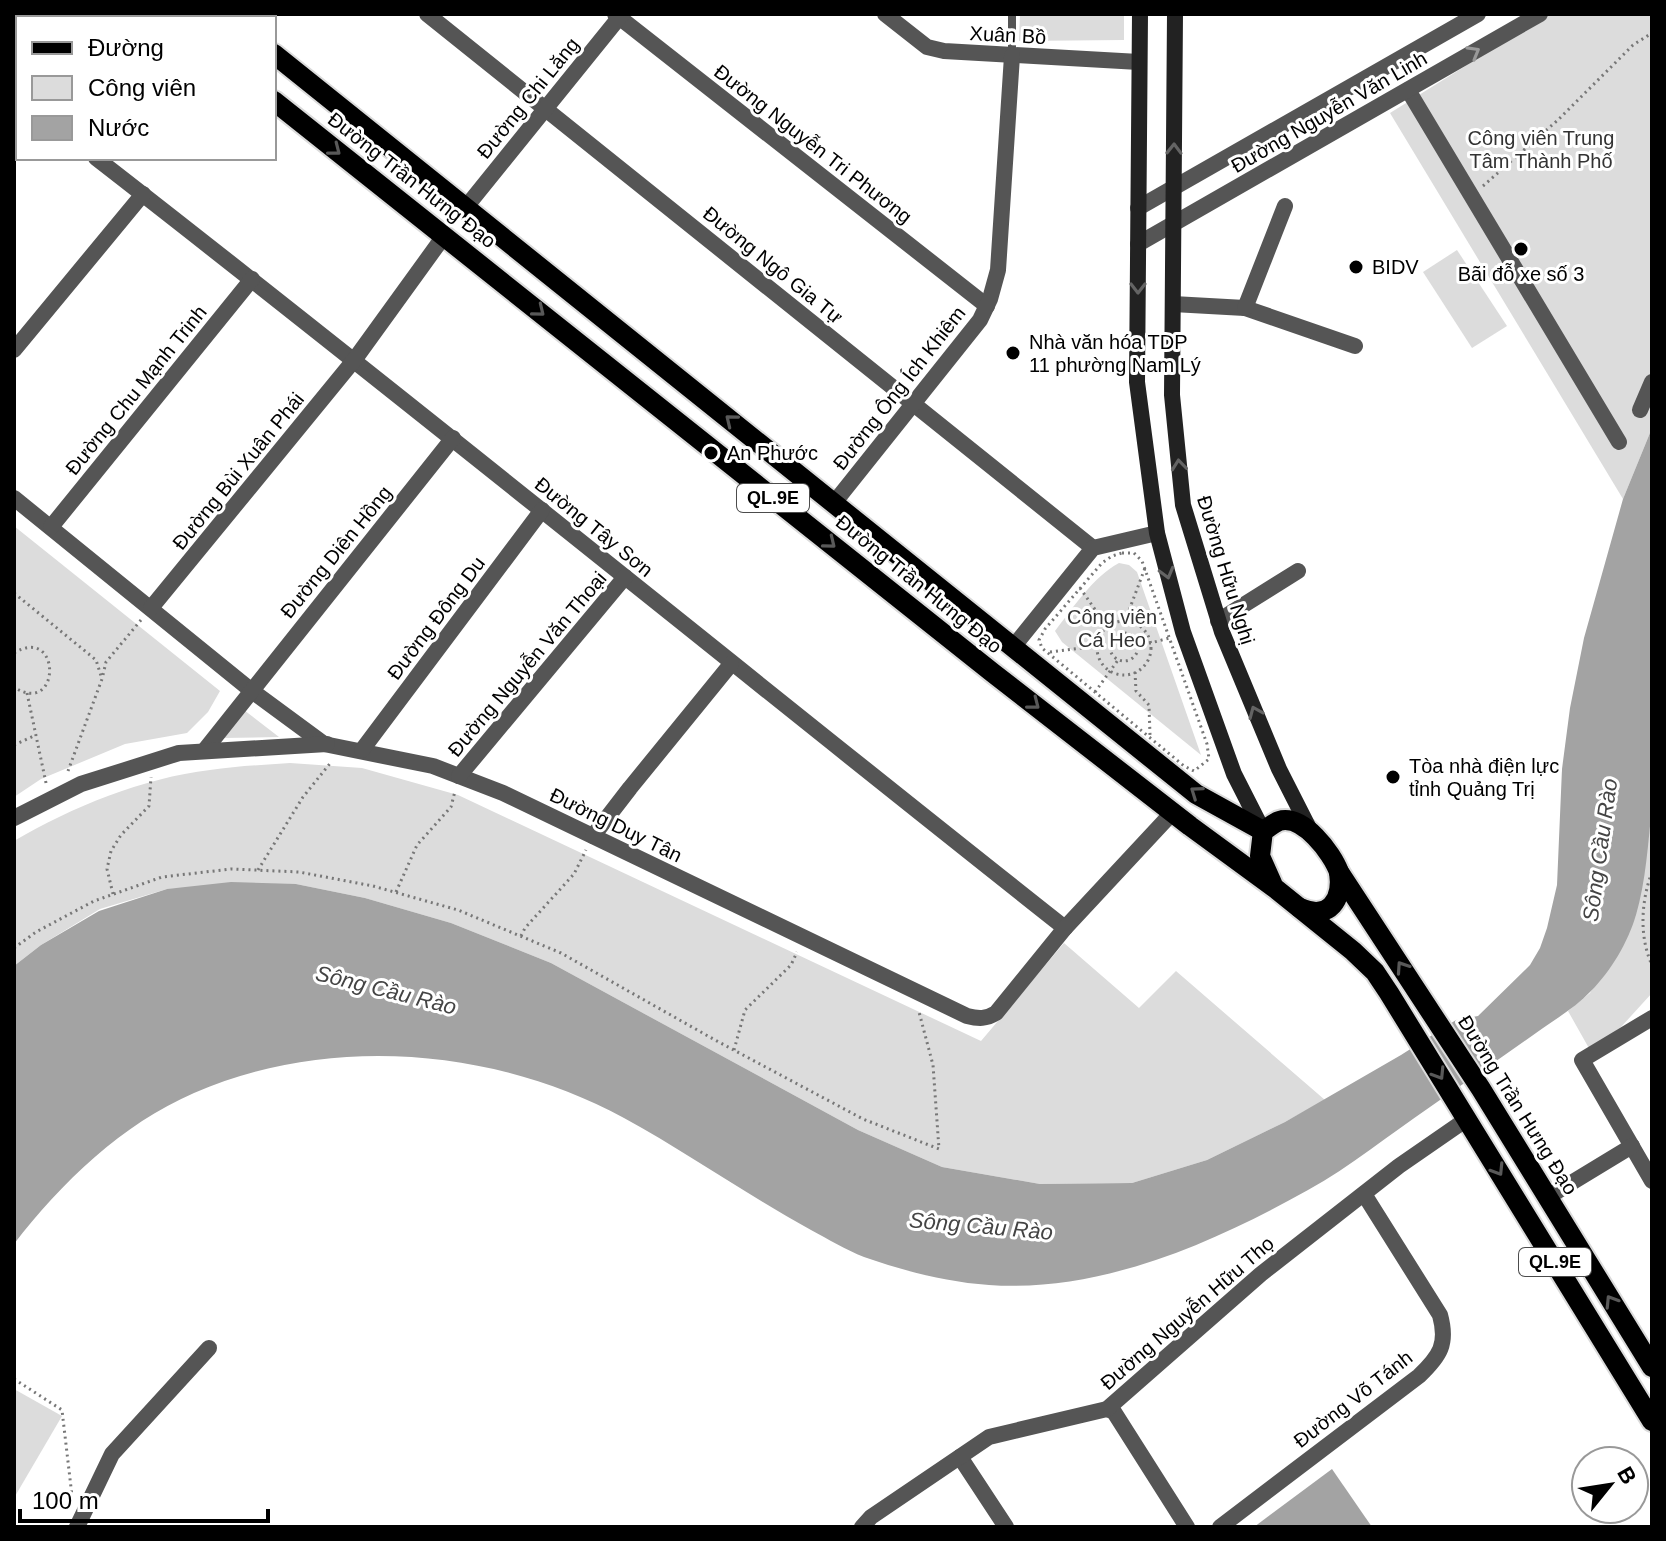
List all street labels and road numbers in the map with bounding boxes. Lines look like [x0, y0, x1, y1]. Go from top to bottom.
street label: Xuân Bồ [969, 22, 1047, 48]
street label: Đường Chi Lăng [473, 33, 583, 163]
street label: Đường Nguyễn Văn Linh [1227, 47, 1431, 177]
street label: Đường Nguyễn Tri Phương [710, 60, 916, 228]
street label: Đường Trần Hưng Đạo [324, 108, 500, 252]
street label: Đường Ngô Gia Tự [699, 202, 847, 328]
street label: Đường Chu Mạnh Trinh [61, 301, 211, 479]
street label: Đường Ông Ích Khiêm [828, 302, 970, 474]
street label: Đường Bùi Xuân Phái [168, 388, 308, 554]
street label: Đường Tây Sơn [531, 473, 657, 581]
street label: Đường Diên Hồng [276, 482, 396, 622]
road number: QL.9E [737, 484, 809, 512]
street label: Đường Hữu Nghị [1193, 493, 1259, 647]
street label: Đường Trần Hưng Đạo [832, 510, 1006, 658]
street label: Đường Đông Du [383, 552, 489, 684]
street label: Đường Nguyễn Văn Thoại [443, 567, 611, 761]
street label: Đường Duy Tân [546, 784, 686, 866]
street label: Đường Trần Hưng Đạo [1454, 1012, 1582, 1198]
street label: Đường Nguyễn Hữu Thọ [1096, 1232, 1278, 1394]
road number: QL.9E [1519, 1248, 1591, 1276]
street label: Đường Võ Tánh [1289, 1346, 1417, 1452]

